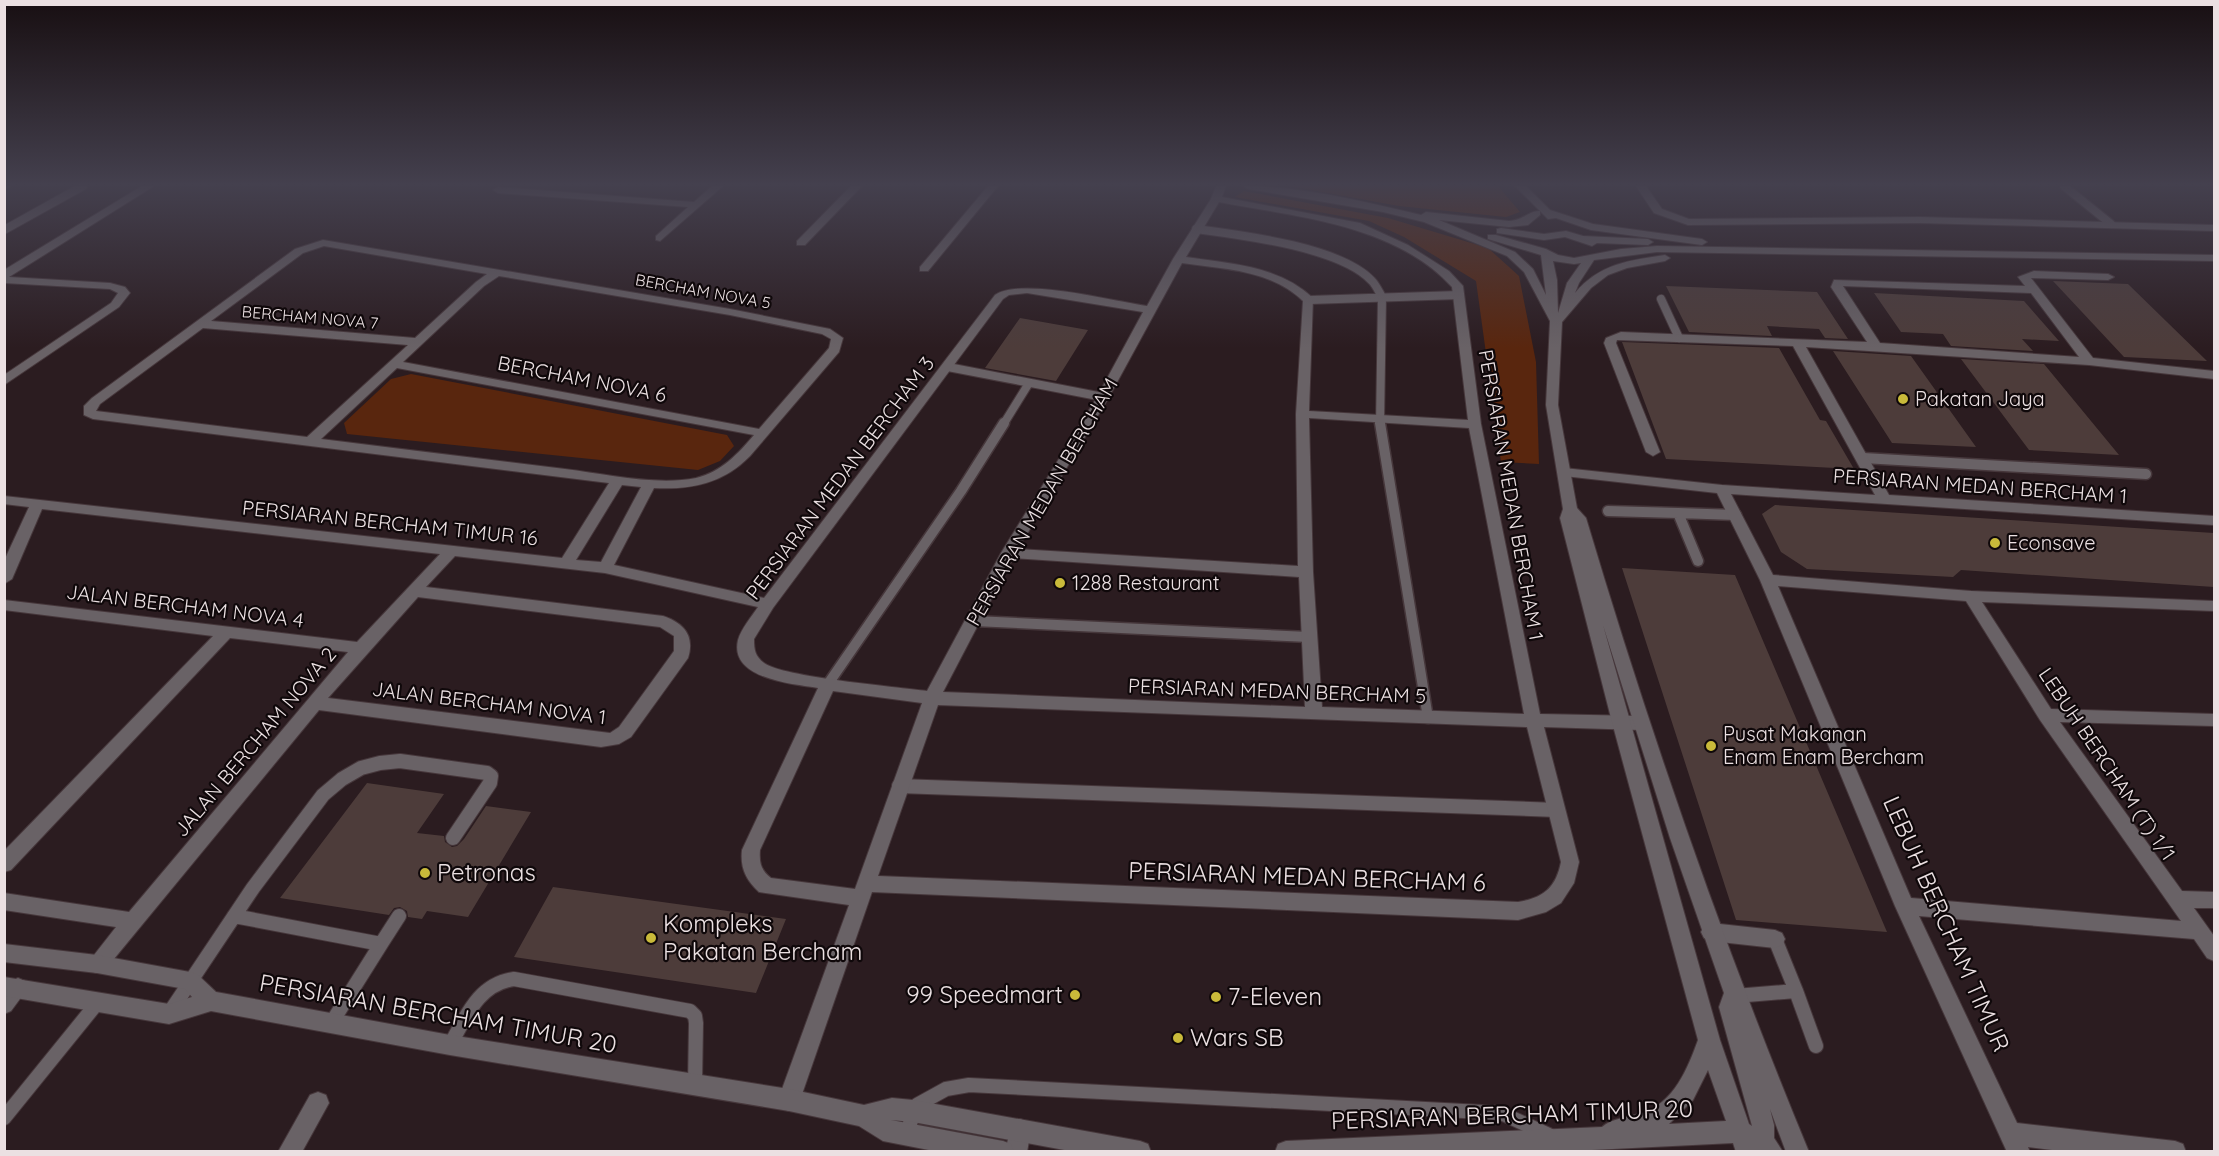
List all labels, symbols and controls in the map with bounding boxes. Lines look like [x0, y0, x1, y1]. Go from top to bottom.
street label: BERCHAM NOVA 5 [634, 269, 772, 313]
street label: BERCHAM NOVA 7 [241, 301, 379, 333]
street label: PERSIARAN MEDAN BERCHAM 1 [1474, 348, 1549, 642]
street label: BERCHAM NOVA 6 [496, 350, 669, 407]
street label: PERSIARAN MEDAN BERCHAM 3 [740, 351, 939, 604]
street label: PERSIARAN MEDAN BERCHAM [960, 373, 1123, 630]
place label: Pakatan Jaya [1915, 386, 2045, 411]
marker: Pakatan Jaya [1896, 392, 1910, 406]
street label: PERSIARAN MEDAN BERCHAM 1 [1832, 463, 2128, 508]
street label: PERSIARAN BERCHAM TIMUR 16 [241, 495, 539, 550]
place label: Econsave [2007, 530, 2095, 555]
marker: Econsave [1988, 536, 2002, 550]
place label: 1288 Restaurant [1072, 570, 1220, 595]
marker: 1288 Restaurant [1053, 576, 1067, 590]
street label: JALAN BERCHAM NOVA 4 [65, 579, 305, 632]
street label: JALAN BERCHAM NOVA 2 [168, 642, 341, 841]
street label: LEBUH BERCHAM (T) 1/1 [2034, 663, 2181, 865]
street label: PERSIARAN MEDAN BERCHAM 5 [1128, 673, 1426, 708]
street label: JALAN BERCHAM NOVA 1 [371, 676, 608, 729]
place label: Pusat Makanan Enam Enam Bercham [1723, 721, 1924, 769]
marker: Pusat Makanan Enam Enam Bercham [1704, 739, 1718, 753]
street label: LEBUH BERCHAM TIMUR [1877, 791, 2017, 1056]
street label: PERSIARAN MEDAN BERCHAM 6 [1128, 855, 1486, 897]
place label: Petronas [437, 857, 536, 887]
marker: Petronas [418, 866, 432, 880]
place label: Kompleks Pakatan Bercham [663, 908, 863, 966]
marker: Kompleks Pakatan Bercham [644, 931, 658, 945]
street label: PERSIARAN BERCHAM TIMUR 20 [257, 967, 619, 1059]
place label: 99 Speedmart [906, 979, 1063, 1009]
place label: 7-Eleven [1228, 981, 1322, 1011]
marker: 99 Speedmart [1068, 988, 1082, 1002]
marker: 7-Eleven [1209, 990, 1223, 1004]
place label: Wars SB [1190, 1022, 1284, 1052]
marker: Wars SB [1171, 1031, 1185, 1045]
street label: PERSIARAN BERCHAM TIMUR 20 [1330, 1093, 1694, 1135]

